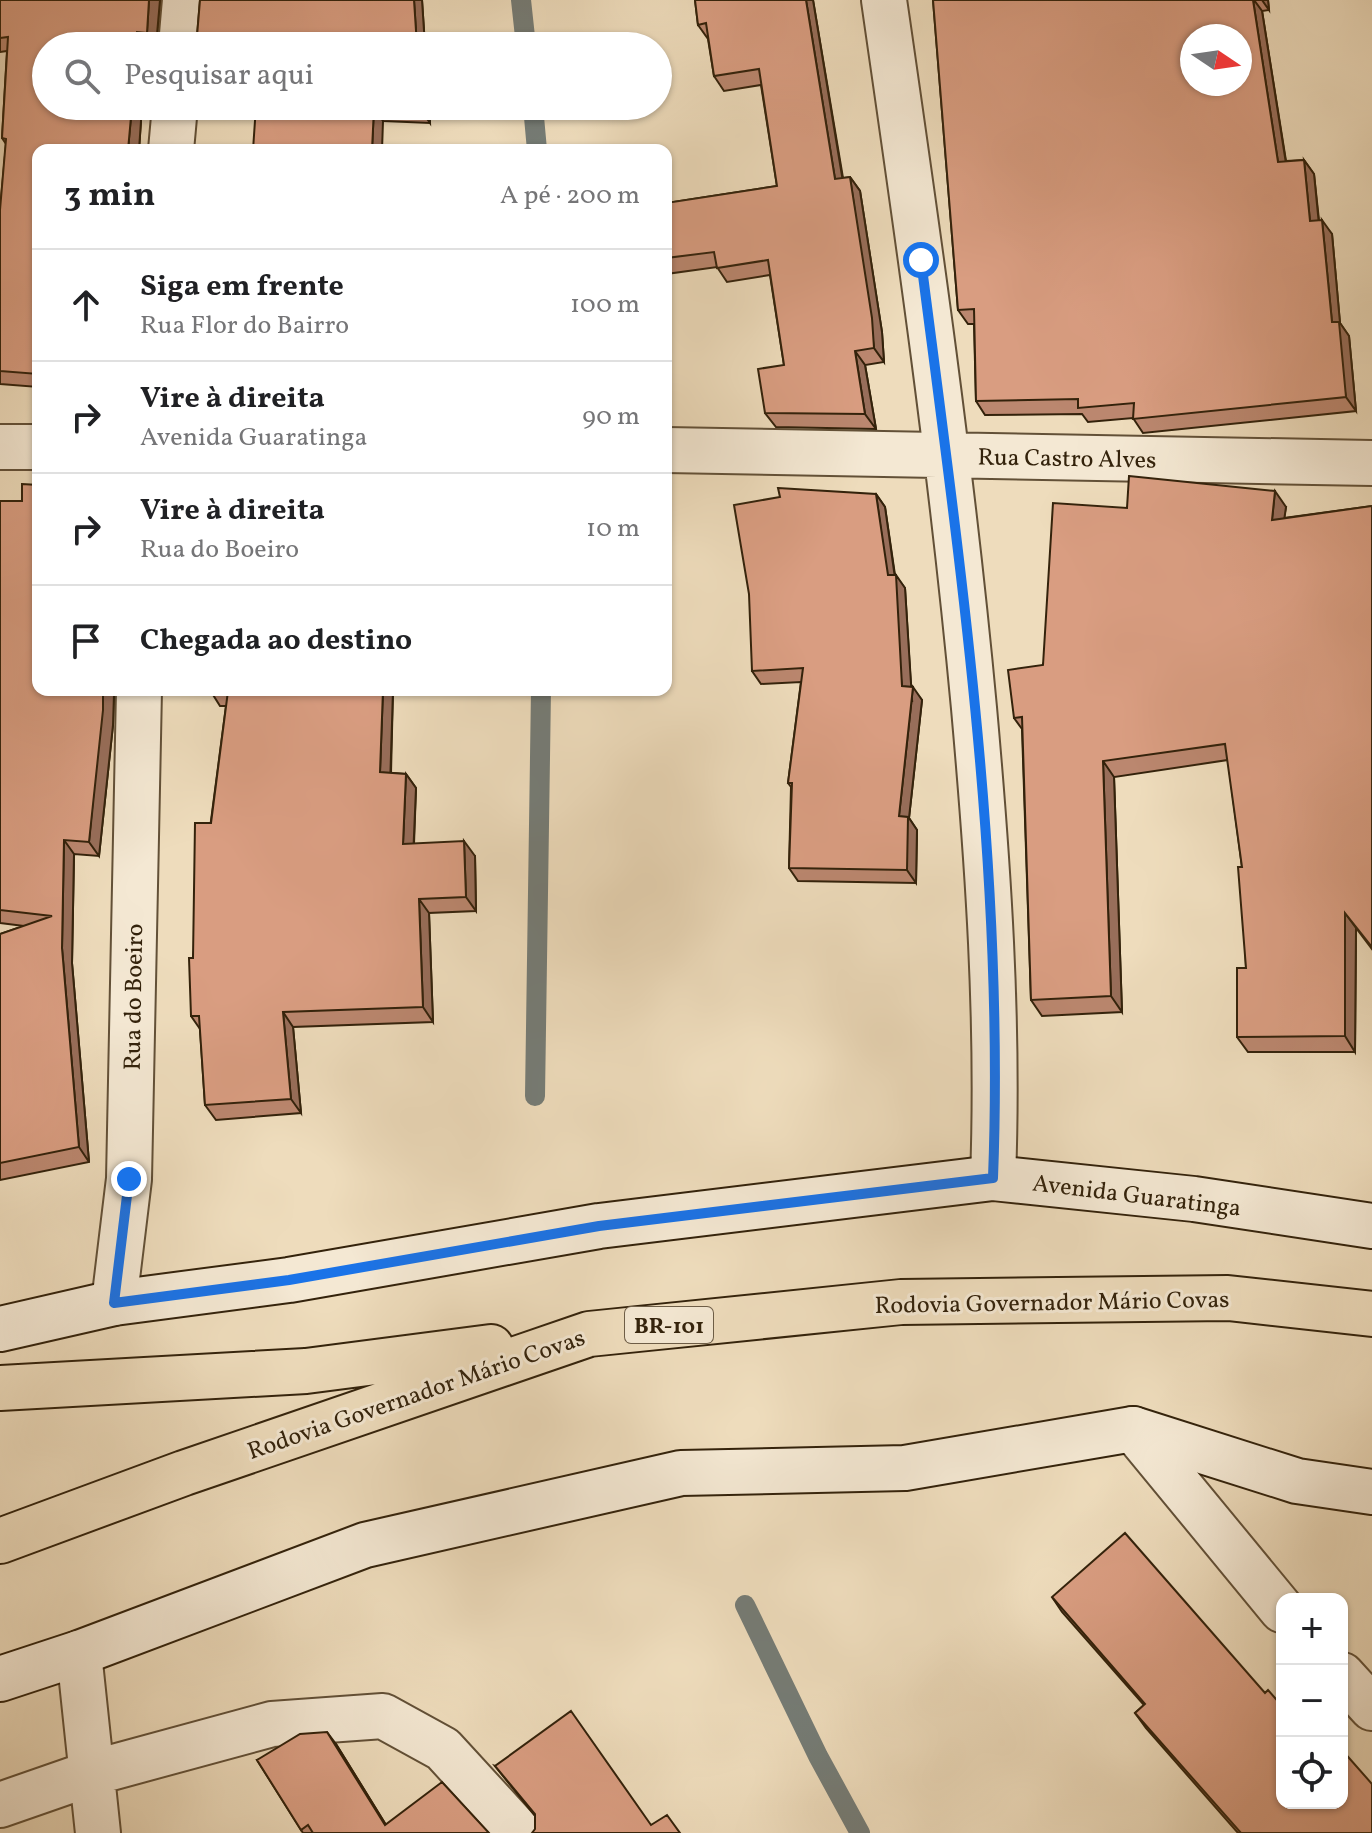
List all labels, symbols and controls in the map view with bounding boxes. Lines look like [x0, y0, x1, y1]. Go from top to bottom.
north arrow [1180, 24, 1252, 96]
search box [32, 32, 672, 120]
icon: search [60, 54, 104, 98]
text: Pesquisar aqui [124, 55, 314, 97]
text: 3 min [64, 173, 155, 220]
text: A pé · 200 m [500, 178, 640, 214]
route start [903, 242, 939, 278]
text: Siga em frente [140, 266, 344, 308]
icon: ahead [64, 283, 108, 327]
text: 100 m [570, 287, 640, 323]
text: Rua Flor do Bairro [140, 308, 349, 344]
text: Vire à direita [140, 378, 325, 420]
icon: right [64, 395, 108, 439]
text: 90 m [582, 399, 640, 435]
text: Avenida Guaratinga [140, 420, 367, 456]
street label: Rua Castro Alves [977, 441, 1157, 479]
text: Vire à direita [140, 490, 325, 532]
icon: right [64, 507, 108, 551]
text: 10 m [586, 511, 640, 547]
text: Rua do Boeiro [140, 532, 299, 568]
icon: arrive [64, 619, 108, 663]
text: Chegada ao destino [140, 620, 412, 662]
street label: Rua do Boeiro [117, 923, 153, 1071]
route end [111, 1161, 147, 1197]
street label: Avenida Guaratinga [1030, 1167, 1243, 1227]
street label: Rodovia Governador Mário Covas [874, 1284, 1230, 1324]
road number: BR-101 [625, 1307, 713, 1343]
street label: Rodovia Governador Mário Covas [243, 1322, 590, 1470]
map controls [1276, 1593, 1348, 1809]
button: + [1276, 1593, 1348, 1665]
button: − [1276, 1665, 1348, 1737]
button: locate [1276, 1737, 1348, 1809]

